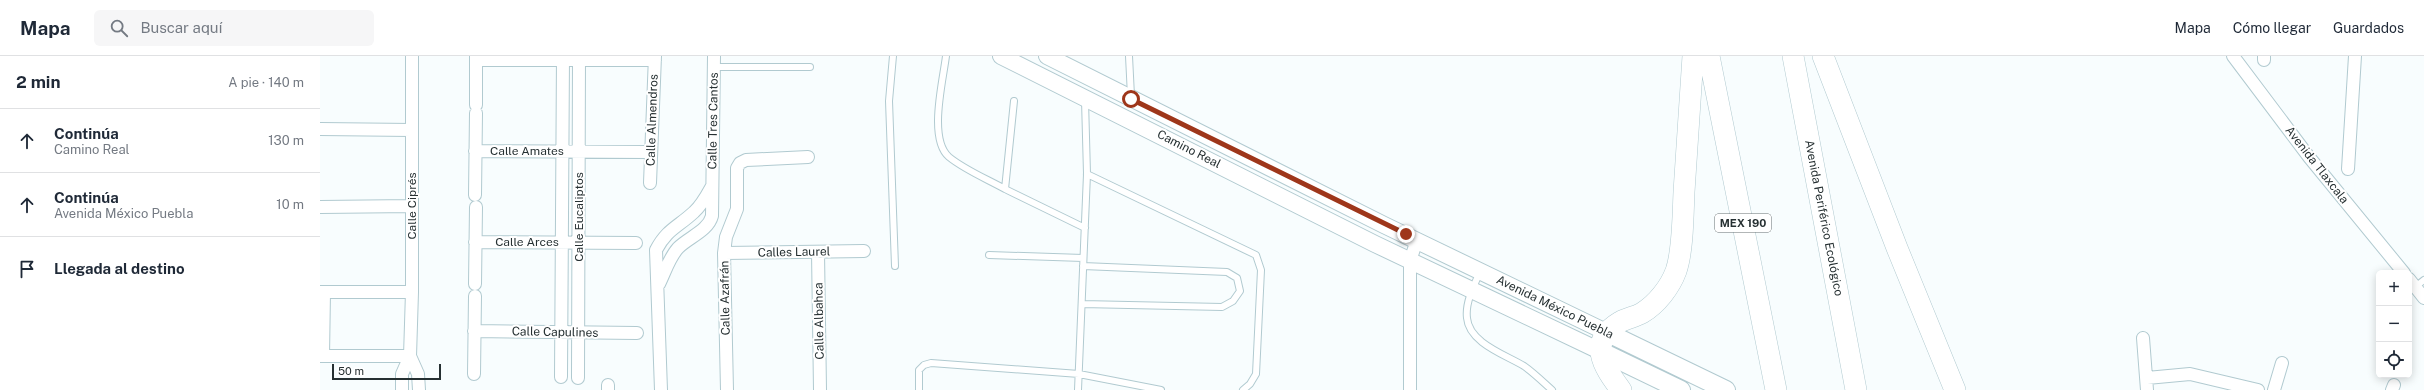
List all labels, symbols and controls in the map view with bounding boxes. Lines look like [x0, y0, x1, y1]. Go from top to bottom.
search box [94, 10, 374, 46]
text: Mapa [20, 17, 70, 39]
icon: search [108, 17, 130, 39]
text: Buscar aquí [140, 19, 222, 36]
text: Mapa [2175, 20, 2211, 36]
text: Cómo llegar [2233, 20, 2311, 36]
text: Guardados [2333, 20, 2404, 36]
text: 2 min [16, 72, 61, 92]
street label: Calle Tres Cantos [705, 72, 721, 170]
street label: Calle Almendros [643, 74, 661, 166]
text: A pie · 140 m [228, 75, 304, 90]
route start [1122, 90, 1140, 108]
street label: Avenida Tlaxcala [2282, 124, 2352, 206]
text: Continúa [54, 125, 119, 142]
street label: Camino Real [1155, 127, 1224, 171]
icon: ahead [16, 130, 38, 152]
text: 130 m [268, 133, 304, 148]
street label: Avenida Periférico Ecológico [1802, 139, 1846, 297]
text: Camino Real [54, 142, 130, 157]
street label: Calle Amates [490, 144, 564, 158]
street label: Calle Ciprés [405, 172, 419, 240]
street label: Calle Eucaliptos [572, 172, 586, 262]
text: Continúa [54, 189, 119, 206]
icon: ahead [16, 194, 38, 216]
text: 10 m [276, 197, 304, 212]
text: Avenida México Puebla [54, 206, 193, 221]
road number: MEX 190 [1715, 214, 1771, 232]
route end [1397, 225, 1415, 243]
street label: Calle Arces [495, 235, 559, 249]
street label: Calles Laurel [758, 244, 831, 260]
icon: arrive [16, 258, 38, 280]
text: Llegada al destino [54, 260, 185, 277]
street label: Calle Azafrán [717, 260, 733, 336]
map controls [2376, 270, 2412, 378]
button: + [2376, 270, 2412, 306]
street label: Avenida México Puebla [1494, 273, 1616, 341]
street label: Calle Albahca [811, 282, 827, 360]
button: − [2376, 306, 2412, 342]
street label: Calle Capulines [512, 324, 598, 340]
button: locate [2376, 342, 2412, 378]
scale bar [332, 362, 441, 381]
text: 50 m [338, 365, 364, 377]

